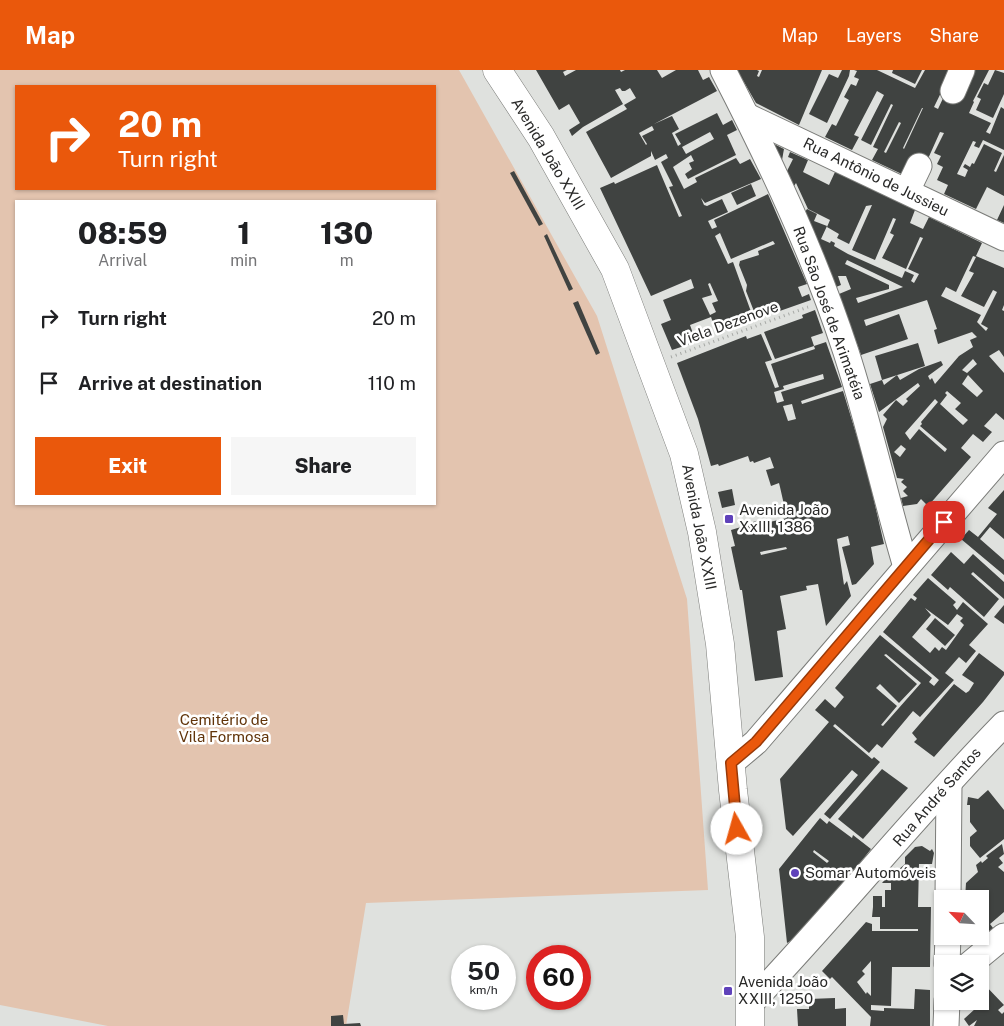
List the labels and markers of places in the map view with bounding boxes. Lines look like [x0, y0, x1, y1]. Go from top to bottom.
place label: Avenida João XxIII, 1386 [739, 501, 829, 535]
pin [923, 501, 965, 543]
marker: Avenida João XxIII, 1386 [723, 513, 735, 525]
place label: Somar Automóveis [805, 864, 936, 881]
marker: Somar Automóveis [789, 867, 801, 879]
place label: Avenida João XXIII, 1250 [738, 973, 828, 1007]
marker: Avenida João XXIII, 1250 [722, 985, 734, 997]

